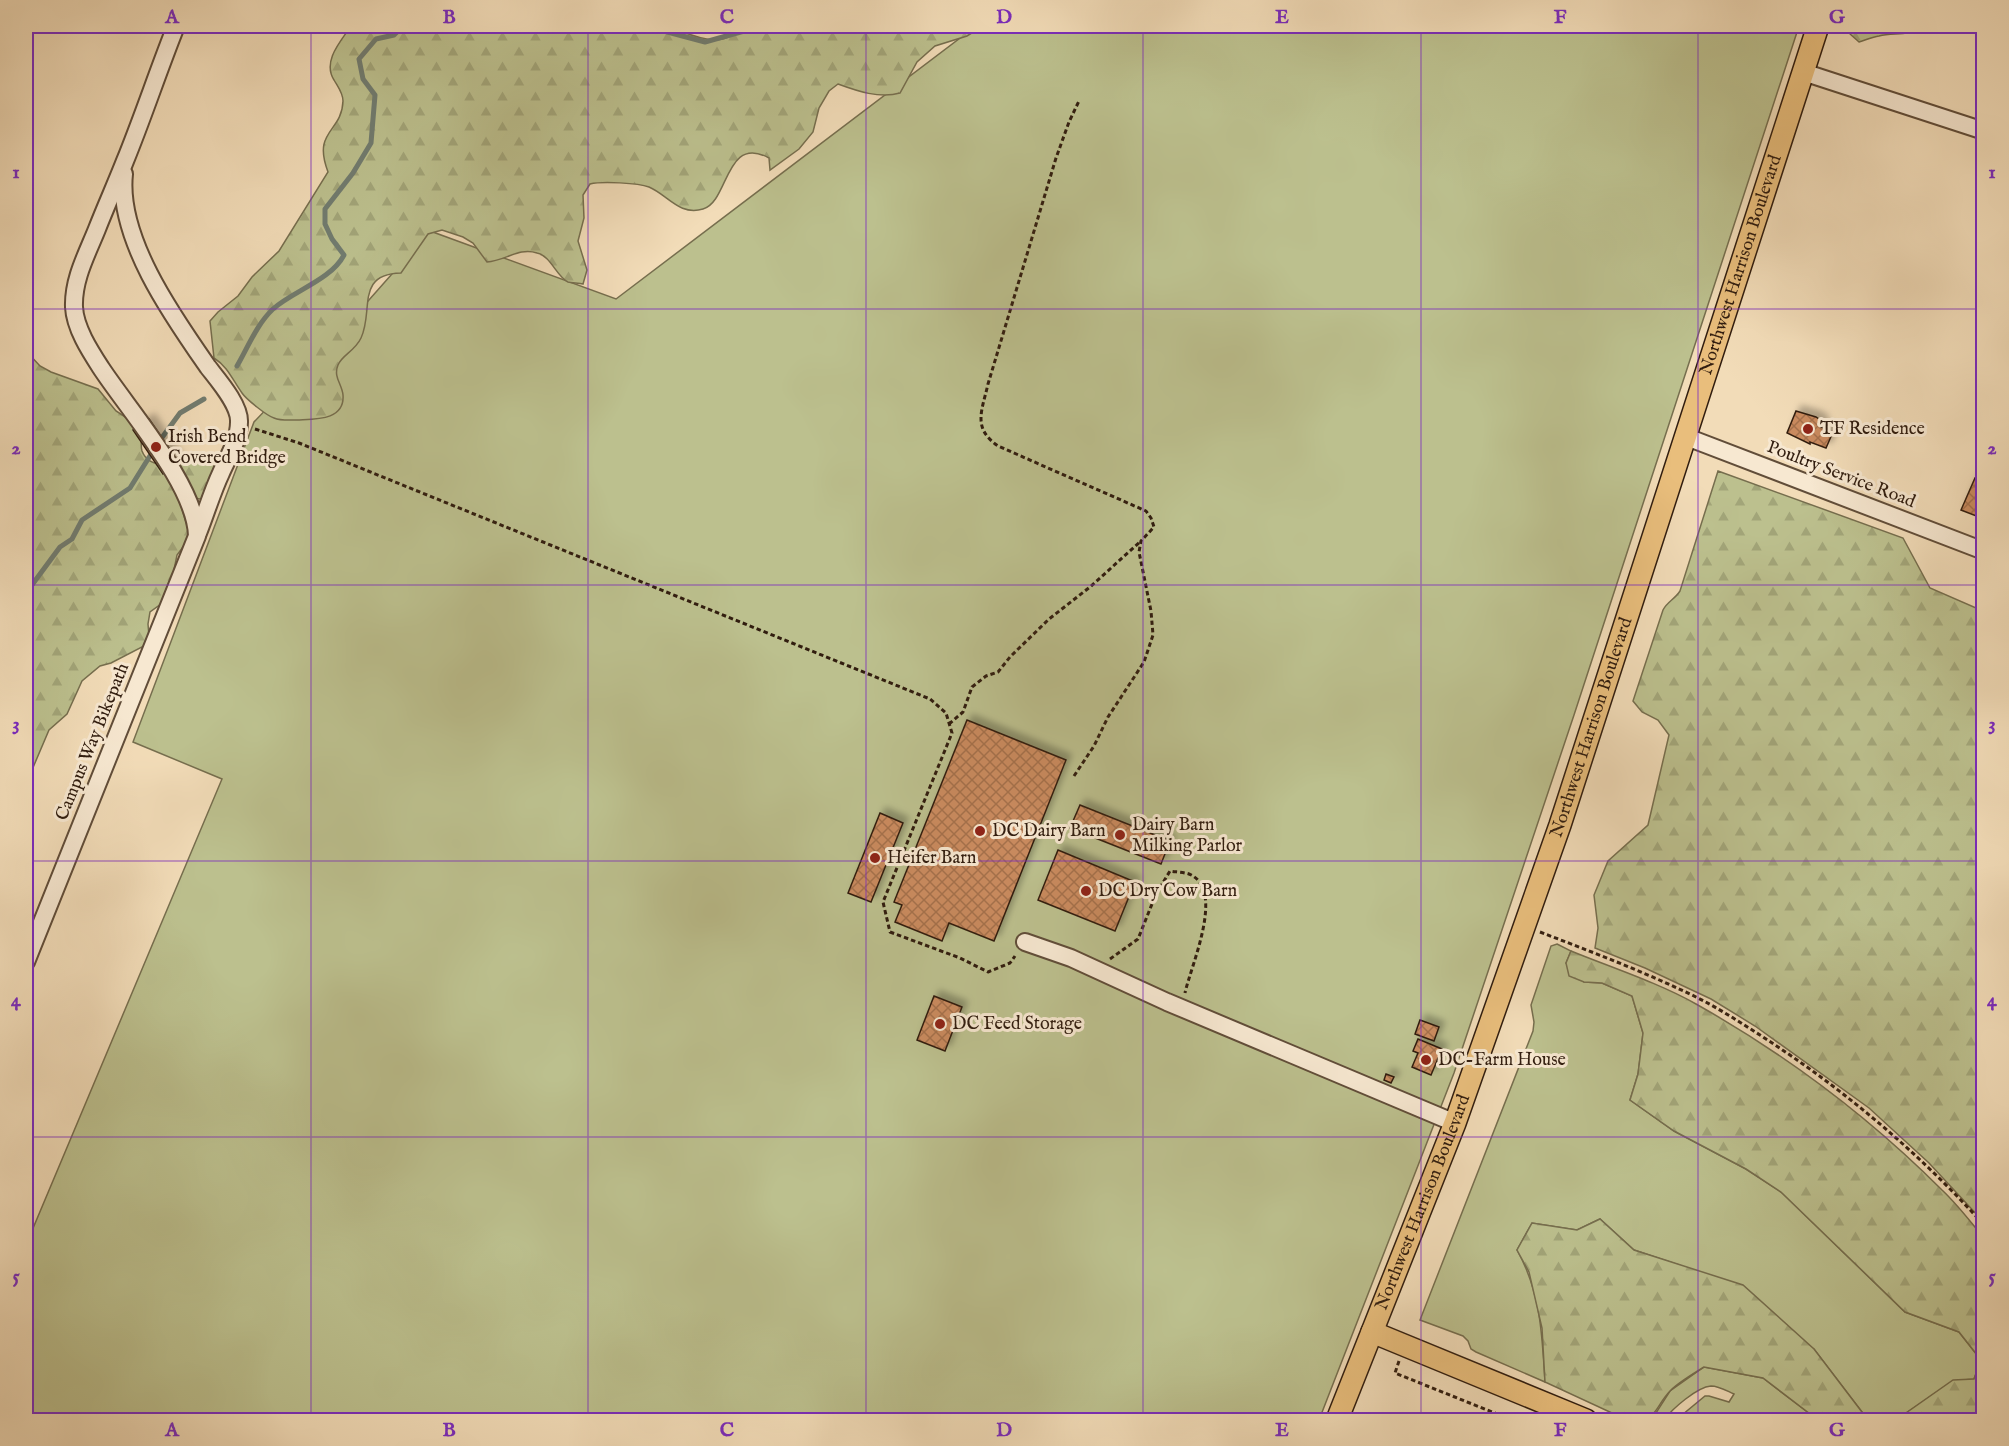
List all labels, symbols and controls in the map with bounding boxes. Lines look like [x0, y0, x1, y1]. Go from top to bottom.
text: A [164, 5, 180, 30]
text: B [442, 5, 456, 30]
text: C [720, 5, 734, 30]
text: D [996, 5, 1012, 30]
text: E [1275, 5, 1289, 30]
text: F [1554, 5, 1567, 30]
text: G [1829, 5, 1846, 30]
street label: Northwest Harrison Boulevard [1695, 152, 1787, 378]
text: 1 [12, 160, 20, 185]
text: 1 [1988, 160, 1996, 185]
place label: TF Residence [1820, 418, 1925, 441]
marker: TF Residence [1801, 422, 1815, 436]
place label: Irish Bend Covered Bridge [168, 426, 286, 470]
text: 2 [11, 436, 21, 461]
street label: Poultry Service Road [1764, 436, 1919, 514]
text: 2 [1987, 436, 1997, 461]
marker: Irish Bend Covered Bridge [149, 440, 163, 454]
street label: Northwest Harrison Boulevard [1545, 614, 1638, 841]
street label: Campus Way Bikepath [51, 659, 135, 824]
text: 3 [12, 712, 20, 737]
text: 3 [1988, 712, 1996, 737]
place label: Dairy Barn Milking Parlor [1132, 814, 1243, 858]
place label: DC Dairy Barn [992, 820, 1106, 843]
marker: DC Dairy Barn [973, 824, 987, 838]
marker: Dairy Barn Milking Parlor [1113, 828, 1127, 842]
place label: Heifer Barn [887, 847, 977, 870]
marker: Heifer Barn [868, 851, 882, 865]
place label: DC Dry Cow Barn [1098, 880, 1238, 903]
marker: DC Dry Cow Barn [1079, 884, 1093, 898]
text: 4 [11, 988, 22, 1013]
text: 4 [1987, 988, 1998, 1013]
place label: DC Feed Storage [952, 1013, 1082, 1036]
marker: DC Feed Storage [933, 1017, 947, 1031]
place label: DC-Farm House [1438, 1049, 1566, 1072]
marker: DC-Farm House [1419, 1053, 1433, 1067]
street label: Northwest Harrison Boulevard [1370, 1091, 1476, 1314]
text: 5 [12, 1264, 20, 1289]
text: 5 [1988, 1264, 1996, 1289]
text: A [164, 1418, 180, 1443]
text: B [442, 1418, 456, 1443]
text: C [720, 1418, 734, 1443]
text: D [996, 1418, 1012, 1443]
text: E [1275, 1418, 1289, 1443]
text: F [1554, 1418, 1567, 1443]
text: G [1829, 1418, 1846, 1443]

